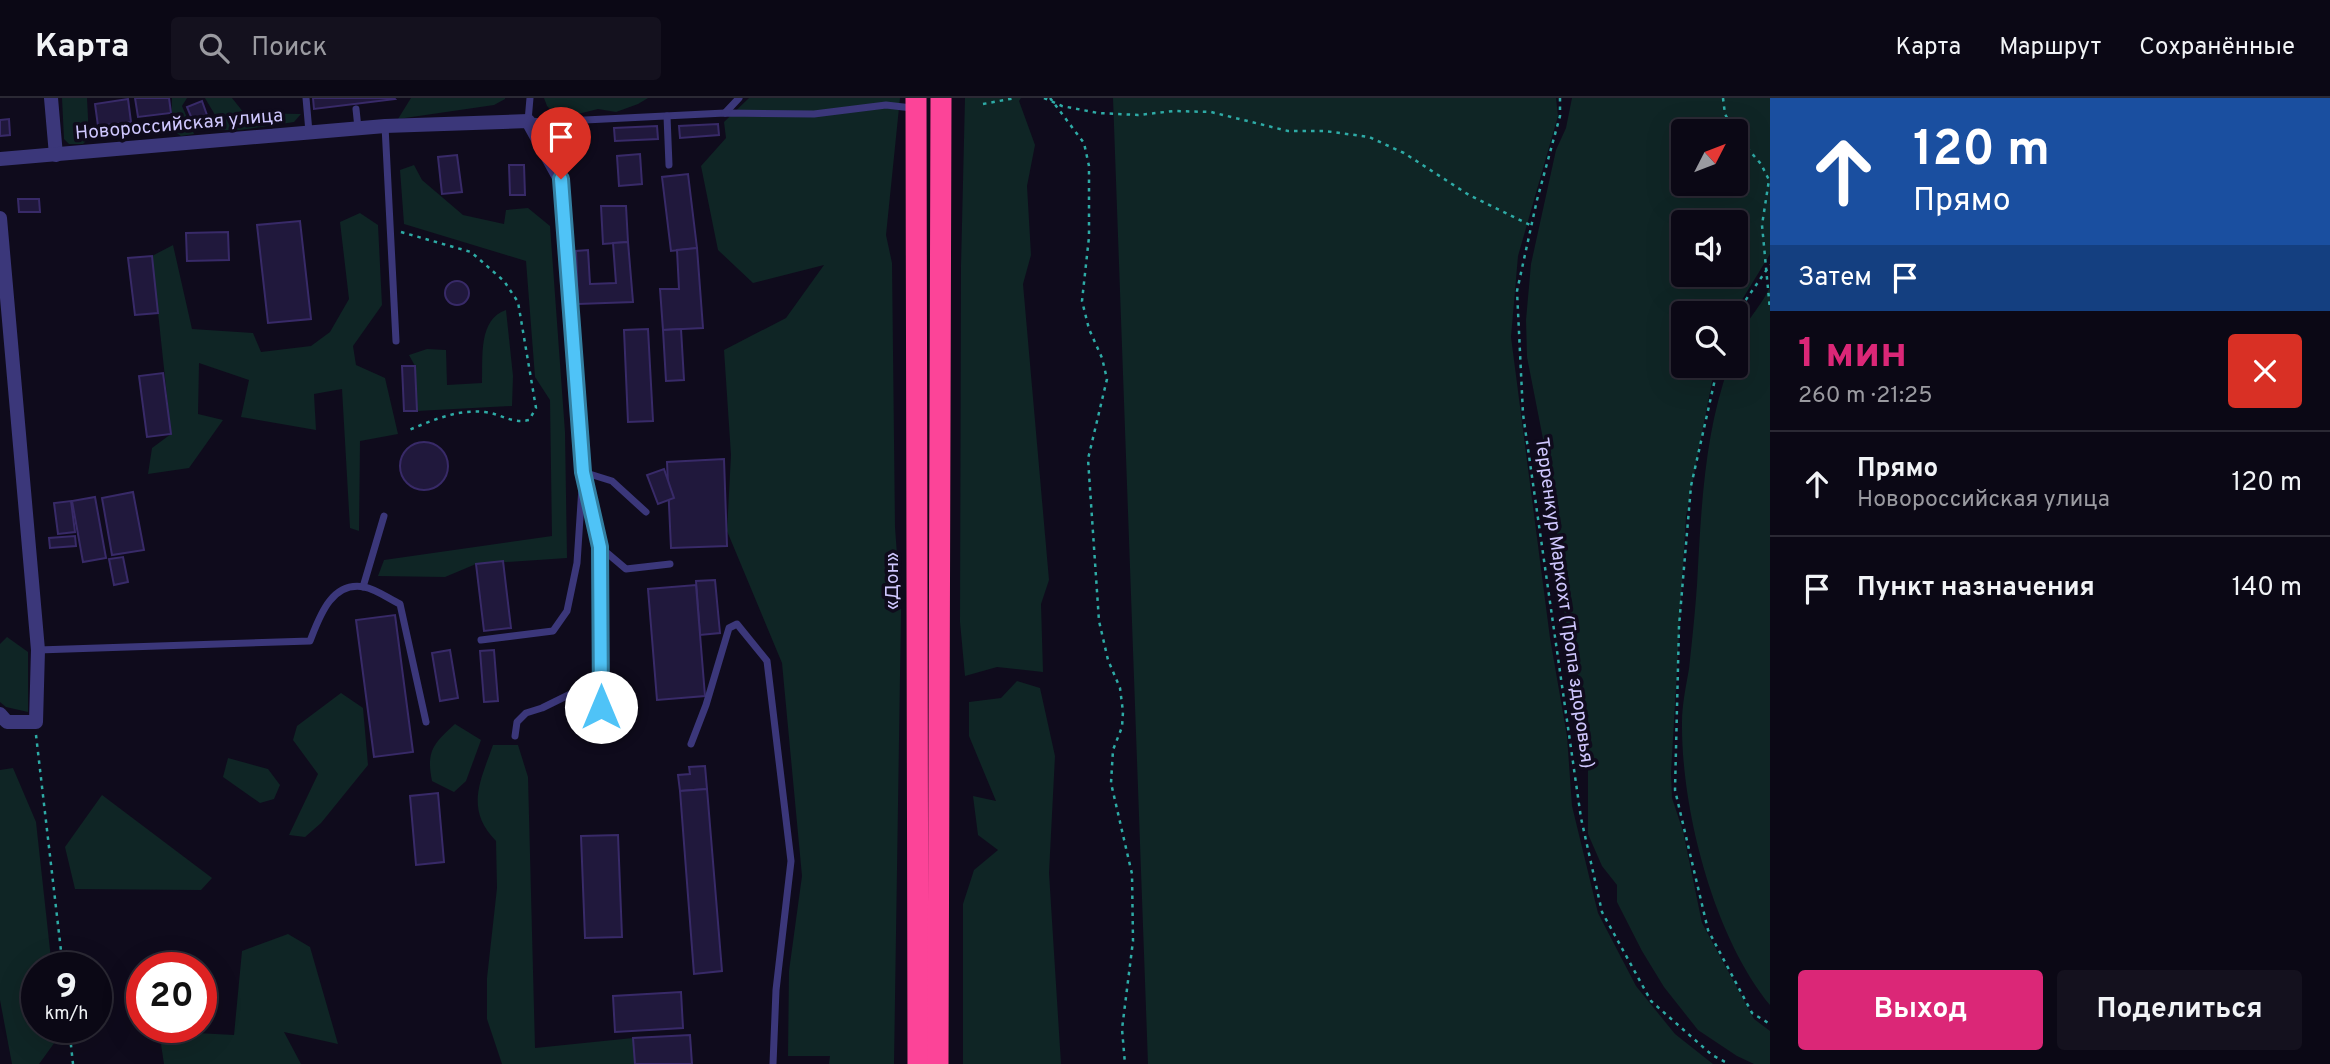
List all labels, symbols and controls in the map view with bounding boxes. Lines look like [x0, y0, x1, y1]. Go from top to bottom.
search box [171, 17, 661, 80]
text: Карта [35, 27, 129, 69]
icon: search [195, 29, 233, 67]
text: Поиск [251, 32, 327, 65]
text: Карта [1895, 33, 1961, 63]
text: Маршрут [1999, 33, 2101, 63]
text: Сохранённые [2139, 33, 2295, 63]
street label: Новороссийская улица [74, 104, 284, 146]
pin [531, 107, 591, 179]
icon: arrive [542, 118, 580, 156]
north arrow [1671, 119, 1748, 196]
map controls [1671, 119, 1748, 378]
text: 120 m [1913, 121, 2050, 183]
icon: ahead [1798, 126, 1889, 217]
text: Прямо [1913, 182, 2011, 222]
button: sound [1671, 210, 1748, 287]
icon: arrive [1886, 259, 1924, 297]
text: Затем [1798, 262, 1872, 295]
button: search [1671, 301, 1748, 378]
text: 1 мин [1798, 329, 1907, 382]
button: close [2228, 334, 2302, 408]
text: 260 m · 21:25 [1798, 382, 1932, 411]
street label: Терренкур Маркохт (Тропа здоровья) [1529, 436, 1599, 770]
text: Прямо [1857, 453, 1938, 486]
icon: ahead [1798, 465, 1836, 503]
text: 120 m [2232, 467, 2302, 500]
text: Новороссийская улица [1857, 486, 2110, 515]
street label: «Дон» [881, 552, 905, 610]
icon: arrive [1798, 570, 1836, 608]
text: Пункт назначения [1857, 572, 2095, 605]
text: 140 m [2232, 572, 2302, 605]
position arrow [564, 670, 638, 744]
speed limit sign: 20 [126, 952, 217, 1043]
text: 9 [56, 966, 77, 1010]
button: Выход [1798, 970, 2043, 1050]
button: Поделиться [2057, 970, 2302, 1050]
text: km/h [45, 1003, 88, 1026]

